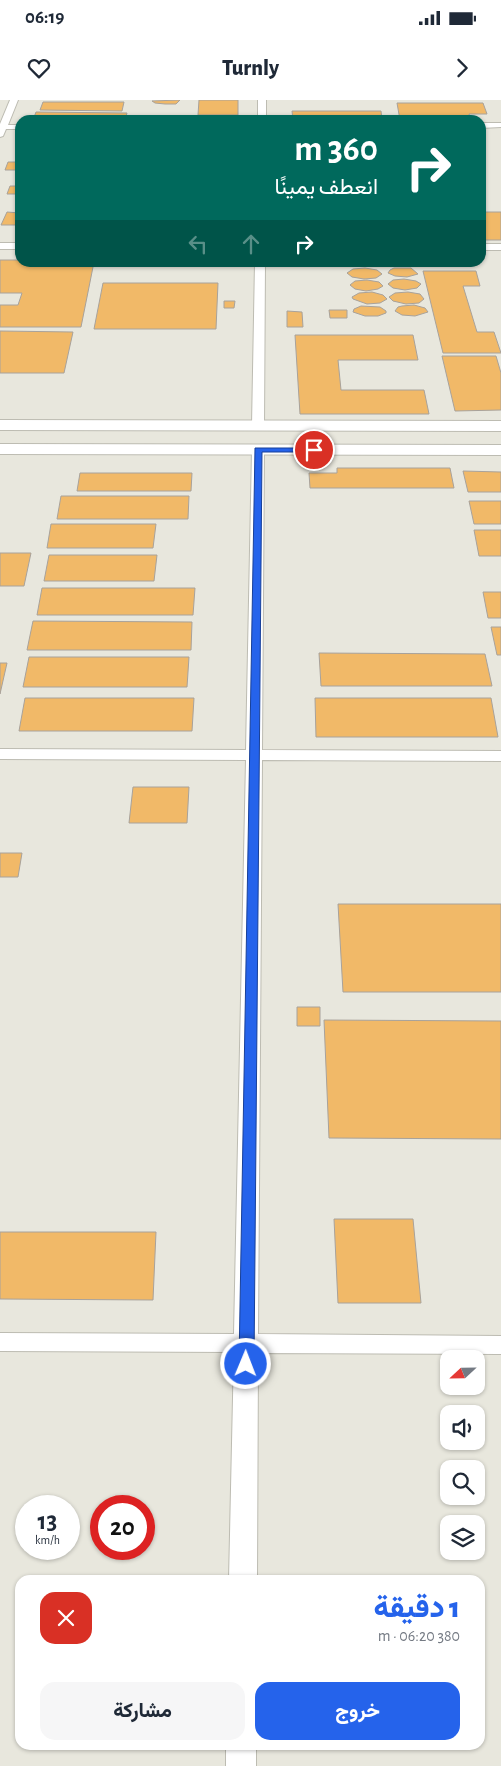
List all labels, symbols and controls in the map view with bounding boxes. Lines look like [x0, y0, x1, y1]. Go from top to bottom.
text: 06:19 [25, 8, 64, 27]
icon: heart [25, 54, 53, 82]
icon: forward [448, 54, 476, 82]
text: Turnly [222, 57, 279, 79]
text: 360 m [294, 132, 378, 167]
icon: right [396, 135, 461, 200]
text: انعطف يمينًا [274, 176, 378, 198]
icon: left [184, 230, 212, 258]
icon: ahead [237, 230, 265, 258]
icon: right [290, 230, 318, 258]
pin [293, 429, 335, 471]
icon: arrive [300, 436, 328, 464]
position arrow [219, 1337, 271, 1389]
north arrow [440, 1350, 485, 1395]
map controls [440, 1350, 485, 1560]
button: sound [440, 1405, 485, 1450]
button: search [440, 1460, 485, 1505]
speed limit sign: 20 [90, 1495, 155, 1560]
text: 13 [38, 1509, 57, 1534]
button: layers [440, 1515, 485, 1560]
text: km/h [35, 1534, 60, 1546]
button: close [40, 1592, 92, 1644]
text: 1 دقيقة [374, 1593, 460, 1623]
text: 380 m · 06:20 [378, 1628, 460, 1644]
button: مشاركة [40, 1682, 245, 1740]
button: خروج [255, 1682, 460, 1740]

